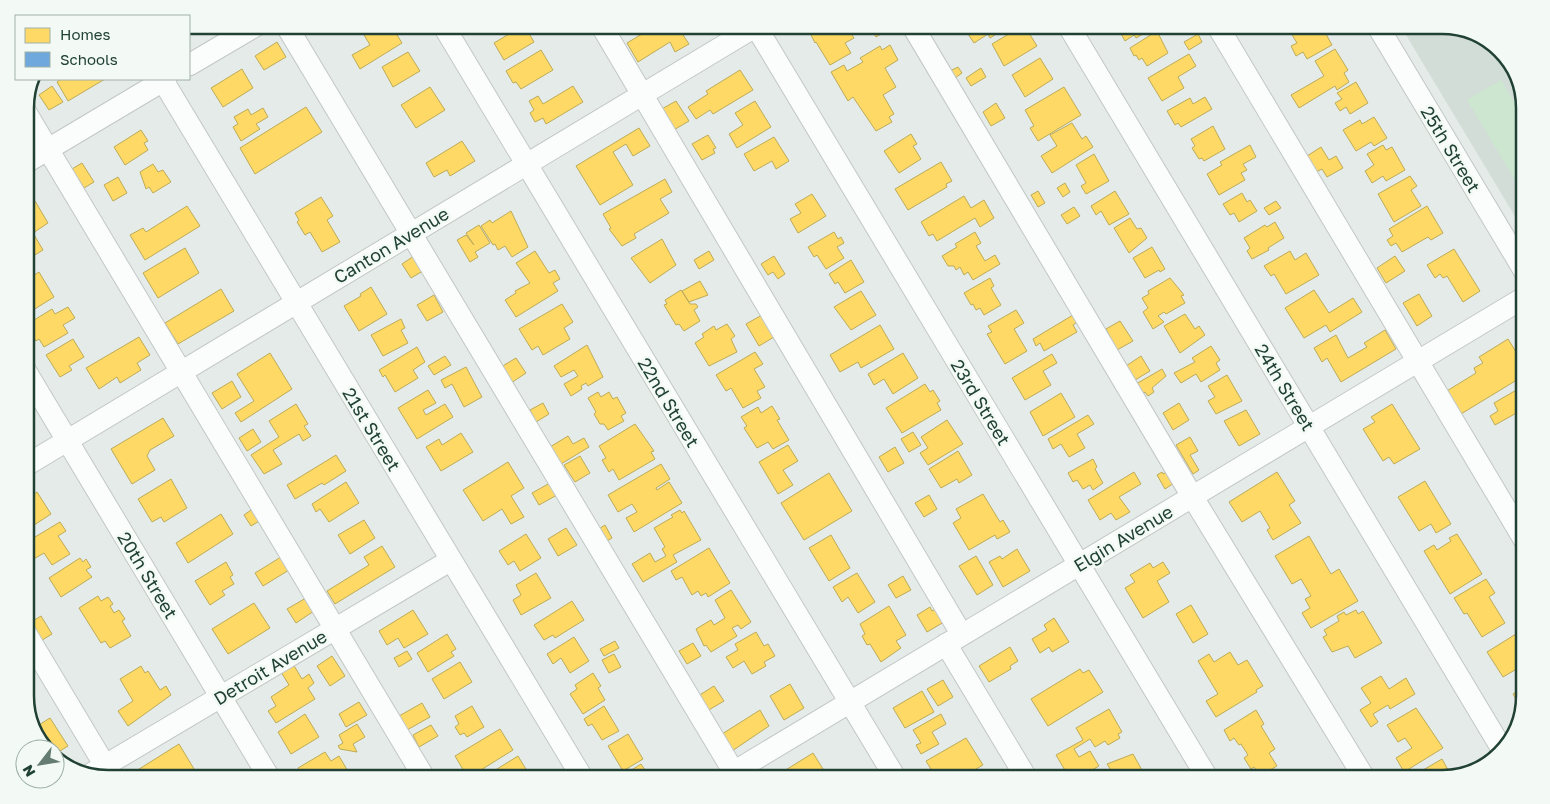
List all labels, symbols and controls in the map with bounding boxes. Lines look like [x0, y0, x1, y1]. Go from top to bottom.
legend [15, 15, 190, 80]
text: Homes [60, 25, 110, 43]
text: Schools [60, 50, 118, 68]
street label: 25th Street [1417, 102, 1485, 196]
street label: Canton Avenue [329, 202, 453, 288]
street label: 24th Street [1250, 340, 1320, 434]
street label: 22nd Street [634, 353, 704, 451]
street label: 23rd Street [947, 355, 1015, 449]
street label: 21st Street [338, 383, 406, 475]
street label: Elgin Avenue [1070, 500, 1176, 576]
street label: 20th Street [113, 527, 183, 623]
street label: Detroit Avenue [209, 625, 331, 709]
north arrow [15, 739, 65, 789]
text: N [18, 762, 38, 780]

